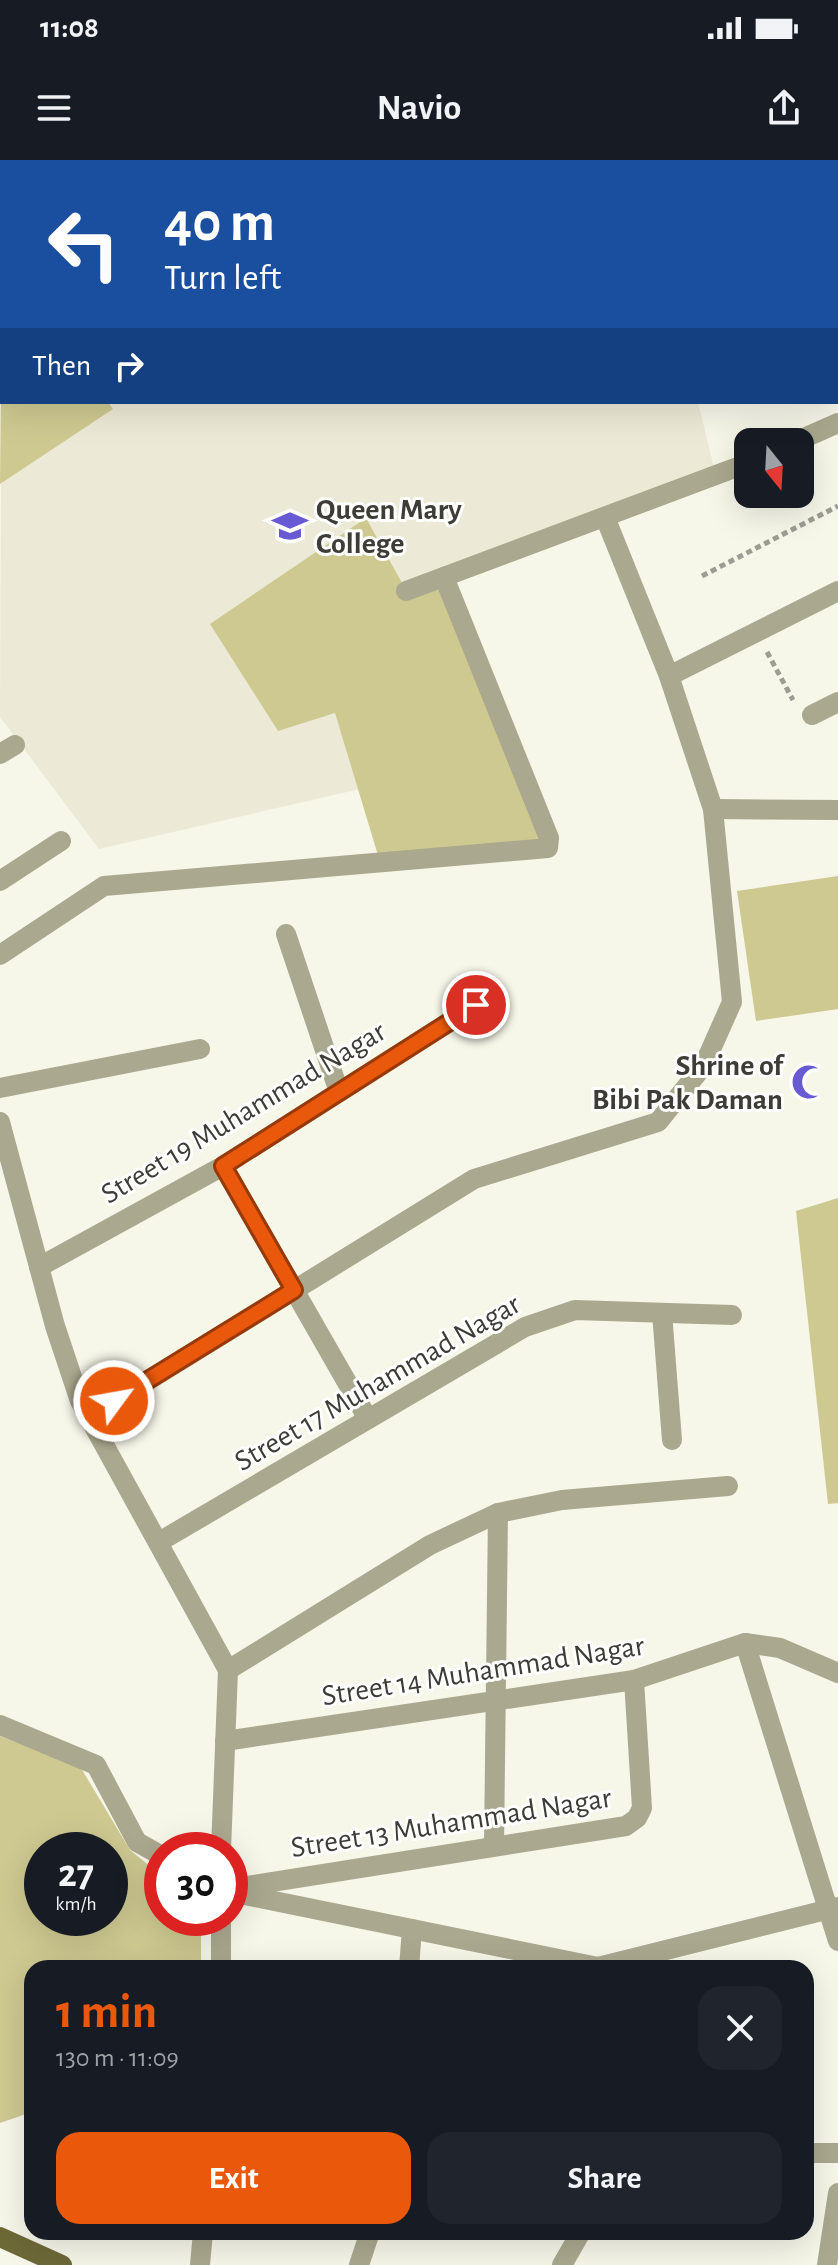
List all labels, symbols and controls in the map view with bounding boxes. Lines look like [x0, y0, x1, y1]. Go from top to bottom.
text: 11:08 [40, 13, 99, 43]
icon: menu [32, 86, 76, 130]
icon: share [762, 86, 806, 130]
text: Navio [377, 90, 461, 126]
icon: left [32, 192, 136, 296]
text: 40 m [164, 195, 275, 251]
text: Turn left [164, 260, 281, 296]
icon: right [107, 344, 151, 388]
text: Then [32, 351, 91, 381]
north arrow [734, 428, 814, 508]
map controls [734, 428, 814, 508]
place label: Queen Mary College [316, 495, 462, 559]
school or university icon: Queen Mary College [271, 507, 309, 545]
pin [442, 971, 510, 1039]
icon: arrive [454, 983, 498, 1027]
street label: Street 19 Muhammad Nagar [96, 1016, 391, 1210]
place label: Shrine of Bibi Pak Daman [592, 1051, 785, 1115]
mosque icon: Shrine of Bibi Pak Daman [790, 1063, 828, 1101]
street label: Street 17 Muhammad Nagar [230, 1289, 526, 1477]
position arrow [72, 1359, 156, 1443]
street label: Street 14 Muhammad Nagar [320, 1631, 647, 1711]
street label: Street 13 Muhammad Nagar [289, 1783, 614, 1863]
speed limit sign: 30 [144, 1832, 248, 1936]
text: 27 [58, 1854, 94, 1894]
text: km/h [55, 1894, 97, 1914]
button: close [698, 1986, 782, 2070]
text: 1 min [56, 1989, 157, 2037]
text: 130 m · 11:09 [56, 2045, 179, 2071]
button: Exit [56, 2132, 411, 2224]
button: Share [427, 2132, 782, 2224]

